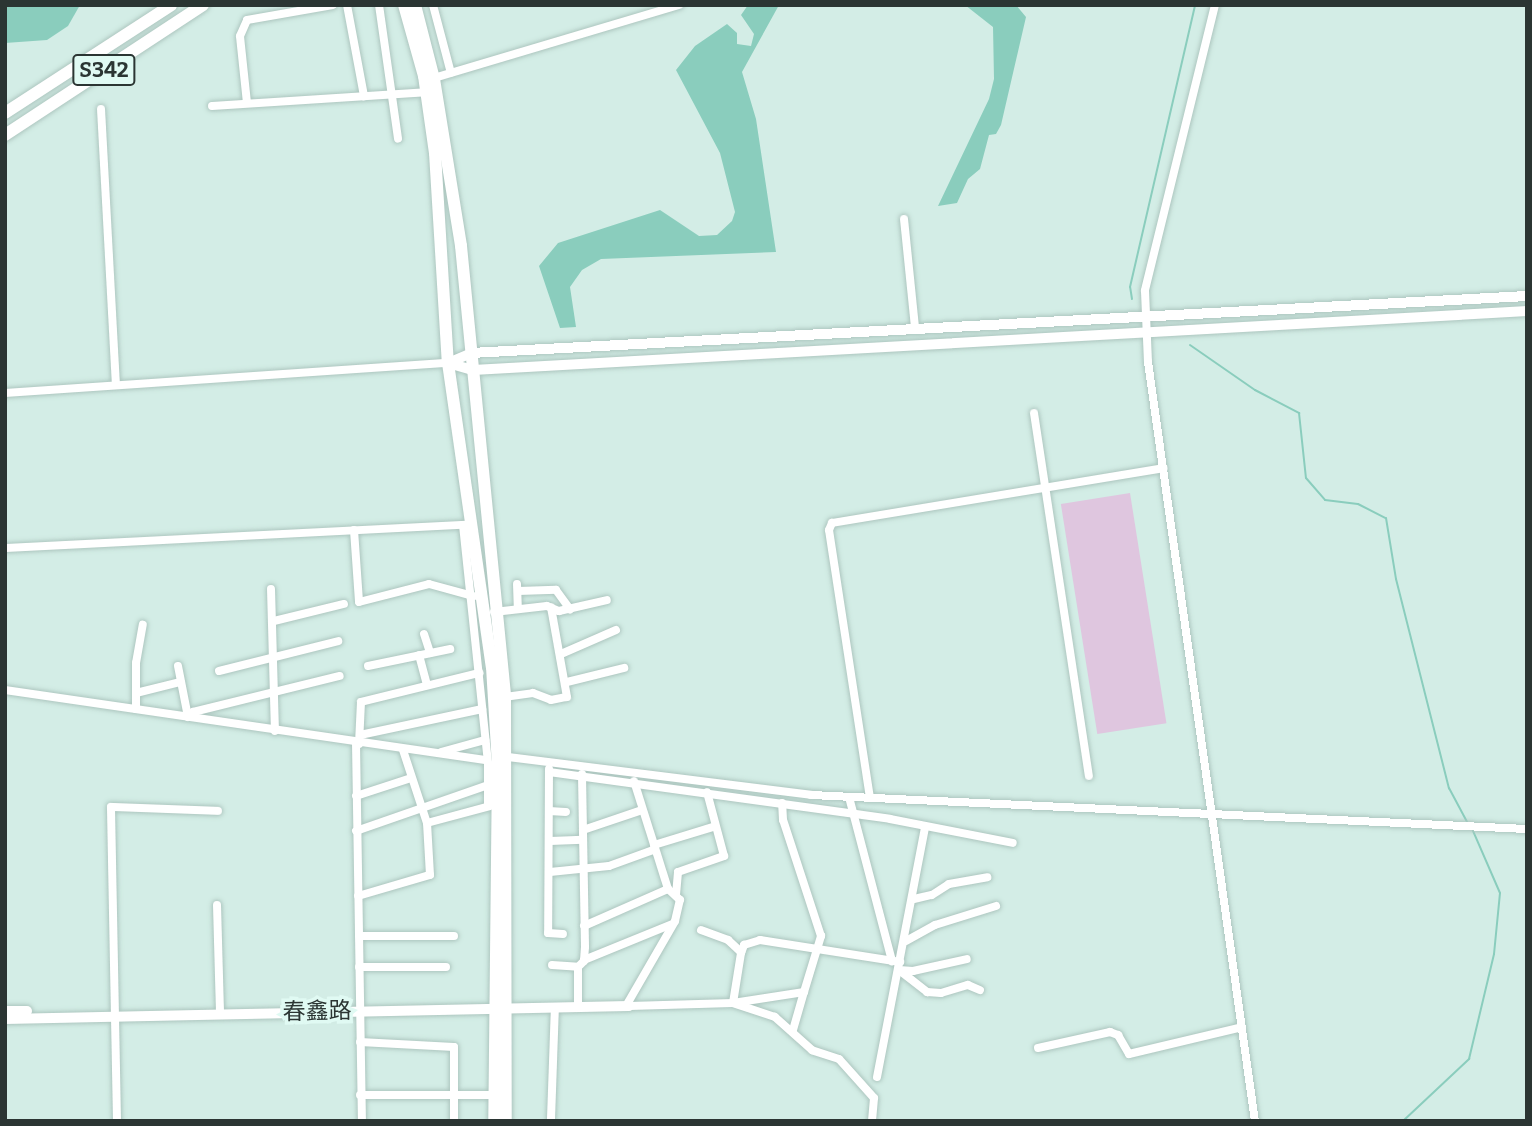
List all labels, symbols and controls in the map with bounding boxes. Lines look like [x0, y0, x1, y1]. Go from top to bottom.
road number: S342 [71, 52, 137, 88]
street label: 春鑫路 [282, 997, 352, 1025]

